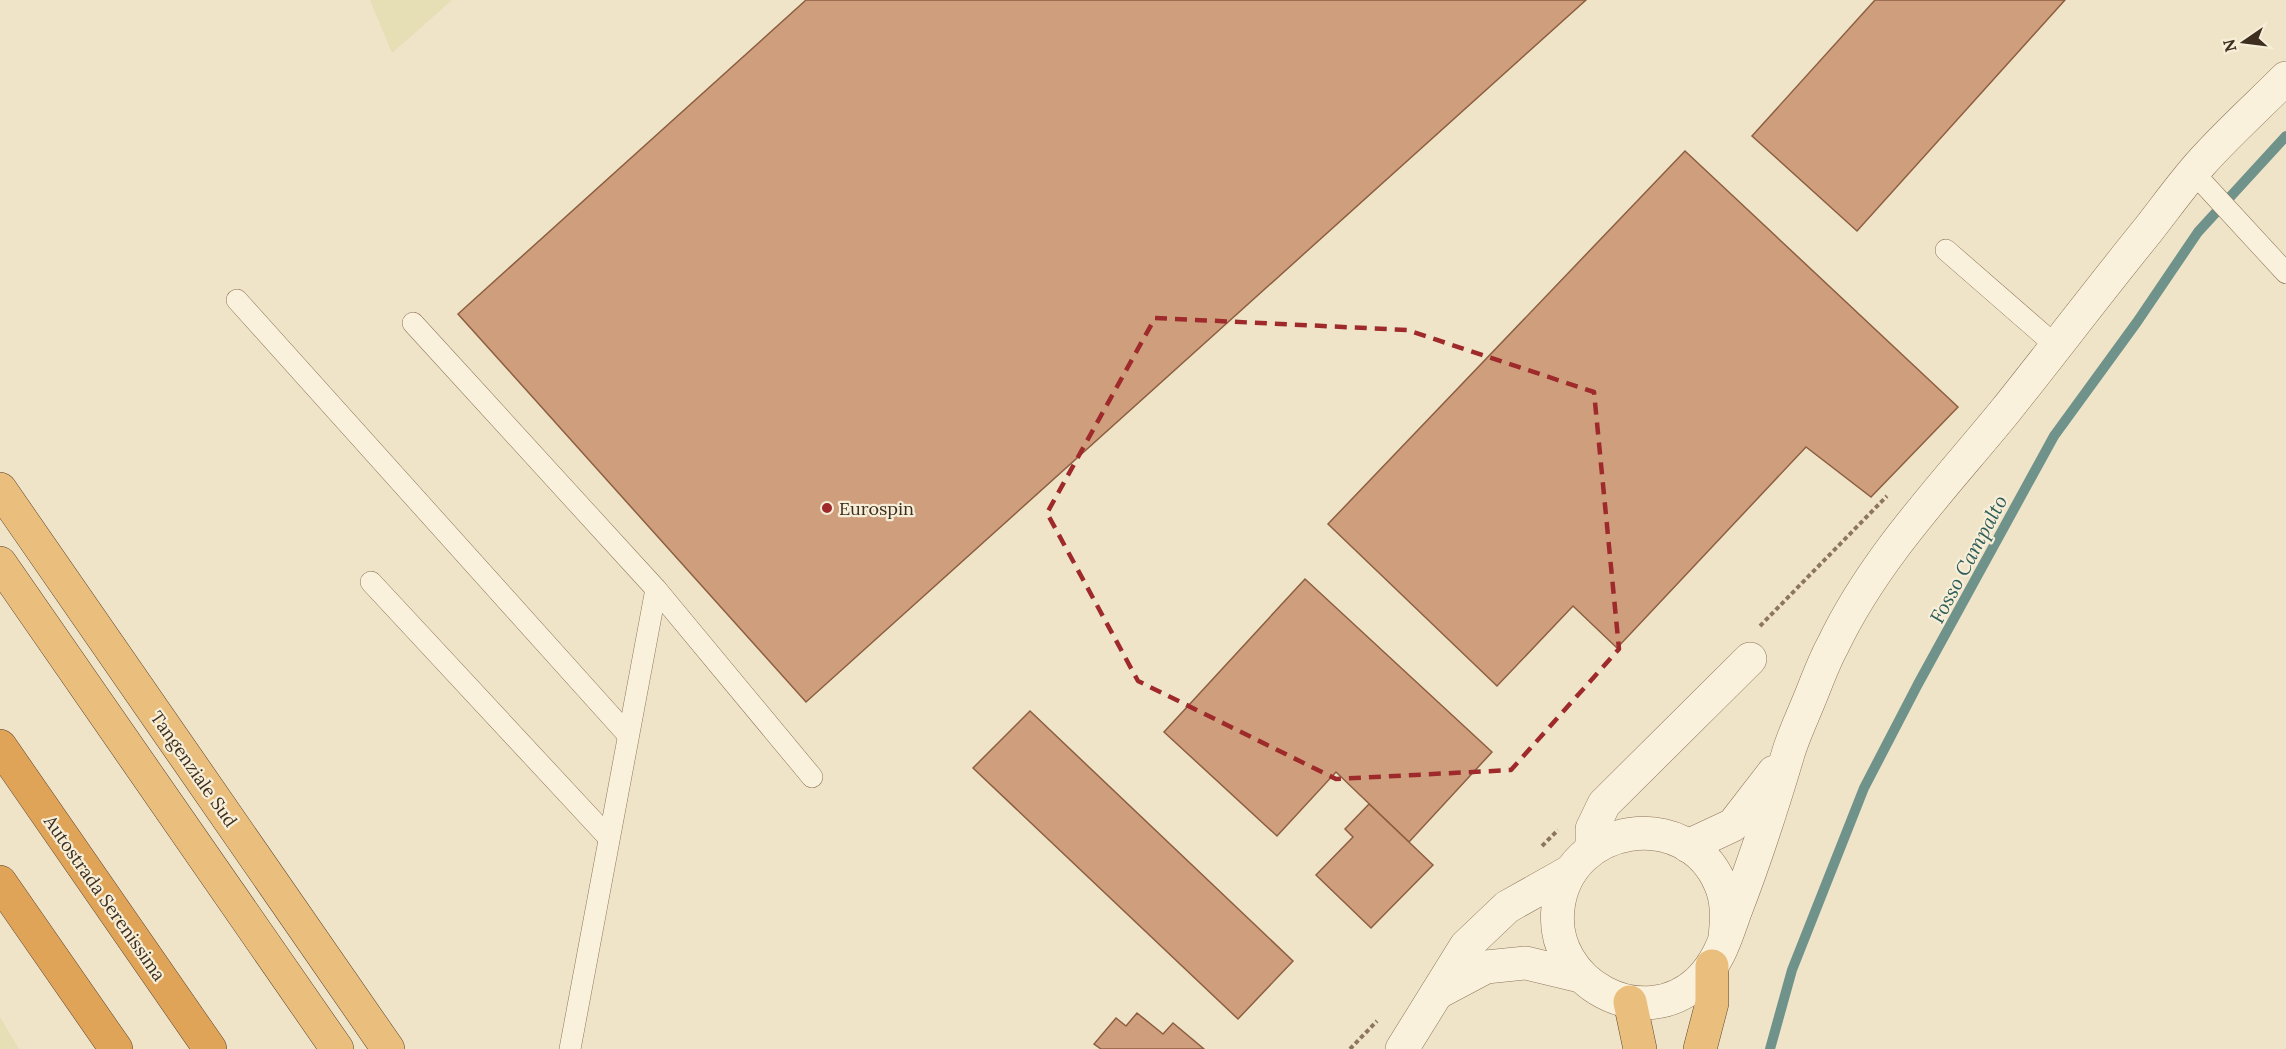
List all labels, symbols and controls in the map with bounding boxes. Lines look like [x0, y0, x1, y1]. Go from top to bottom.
north arrow [2214, 12, 2274, 72]
text: N [2218, 37, 2241, 54]
water label: Fosso Campalto [1924, 491, 2012, 627]
place label: Eurospin [839, 497, 914, 520]
marker: Eurospin [820, 501, 834, 515]
street label: Tangenziale Sud [145, 707, 243, 832]
street label: Autostrada Serenissima [38, 810, 171, 985]

